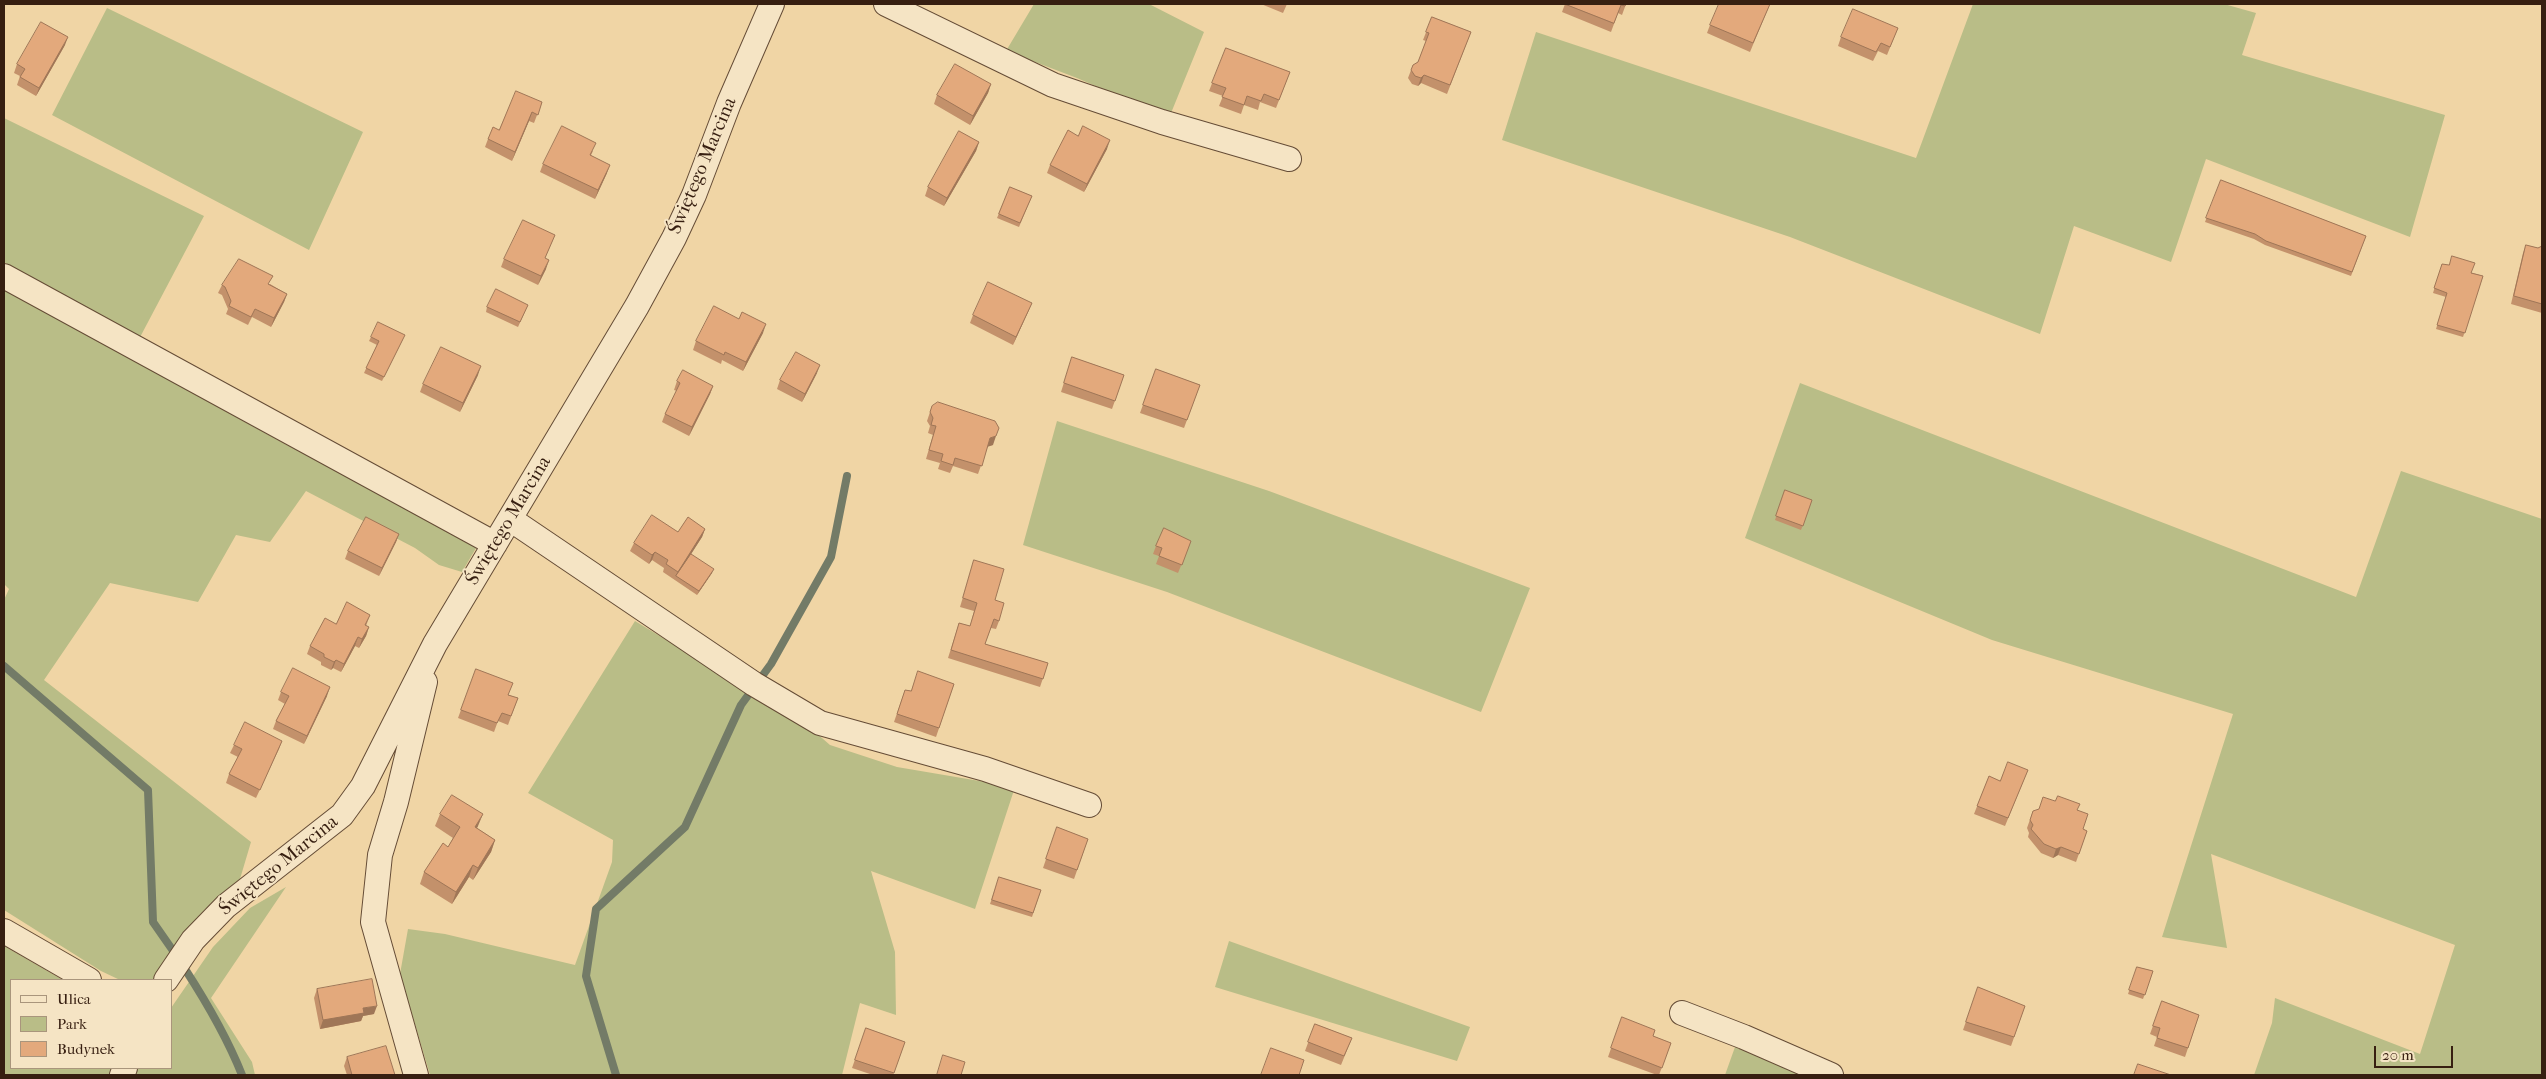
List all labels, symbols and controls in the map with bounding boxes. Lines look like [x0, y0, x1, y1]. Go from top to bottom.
street label: Świętego Marcina [664, 94, 742, 238]
street label: Świętego Marcina [462, 452, 556, 590]
street label: Świętego Marcina [215, 811, 343, 921]
legend [10, 979, 172, 1069]
text: Ulica [57, 990, 91, 1008]
text: Park [57, 1015, 87, 1033]
scale bar [2376, 1036, 2455, 1068]
text: Budynek [57, 1040, 115, 1058]
text: 20 m [2382, 1046, 2414, 1064]

